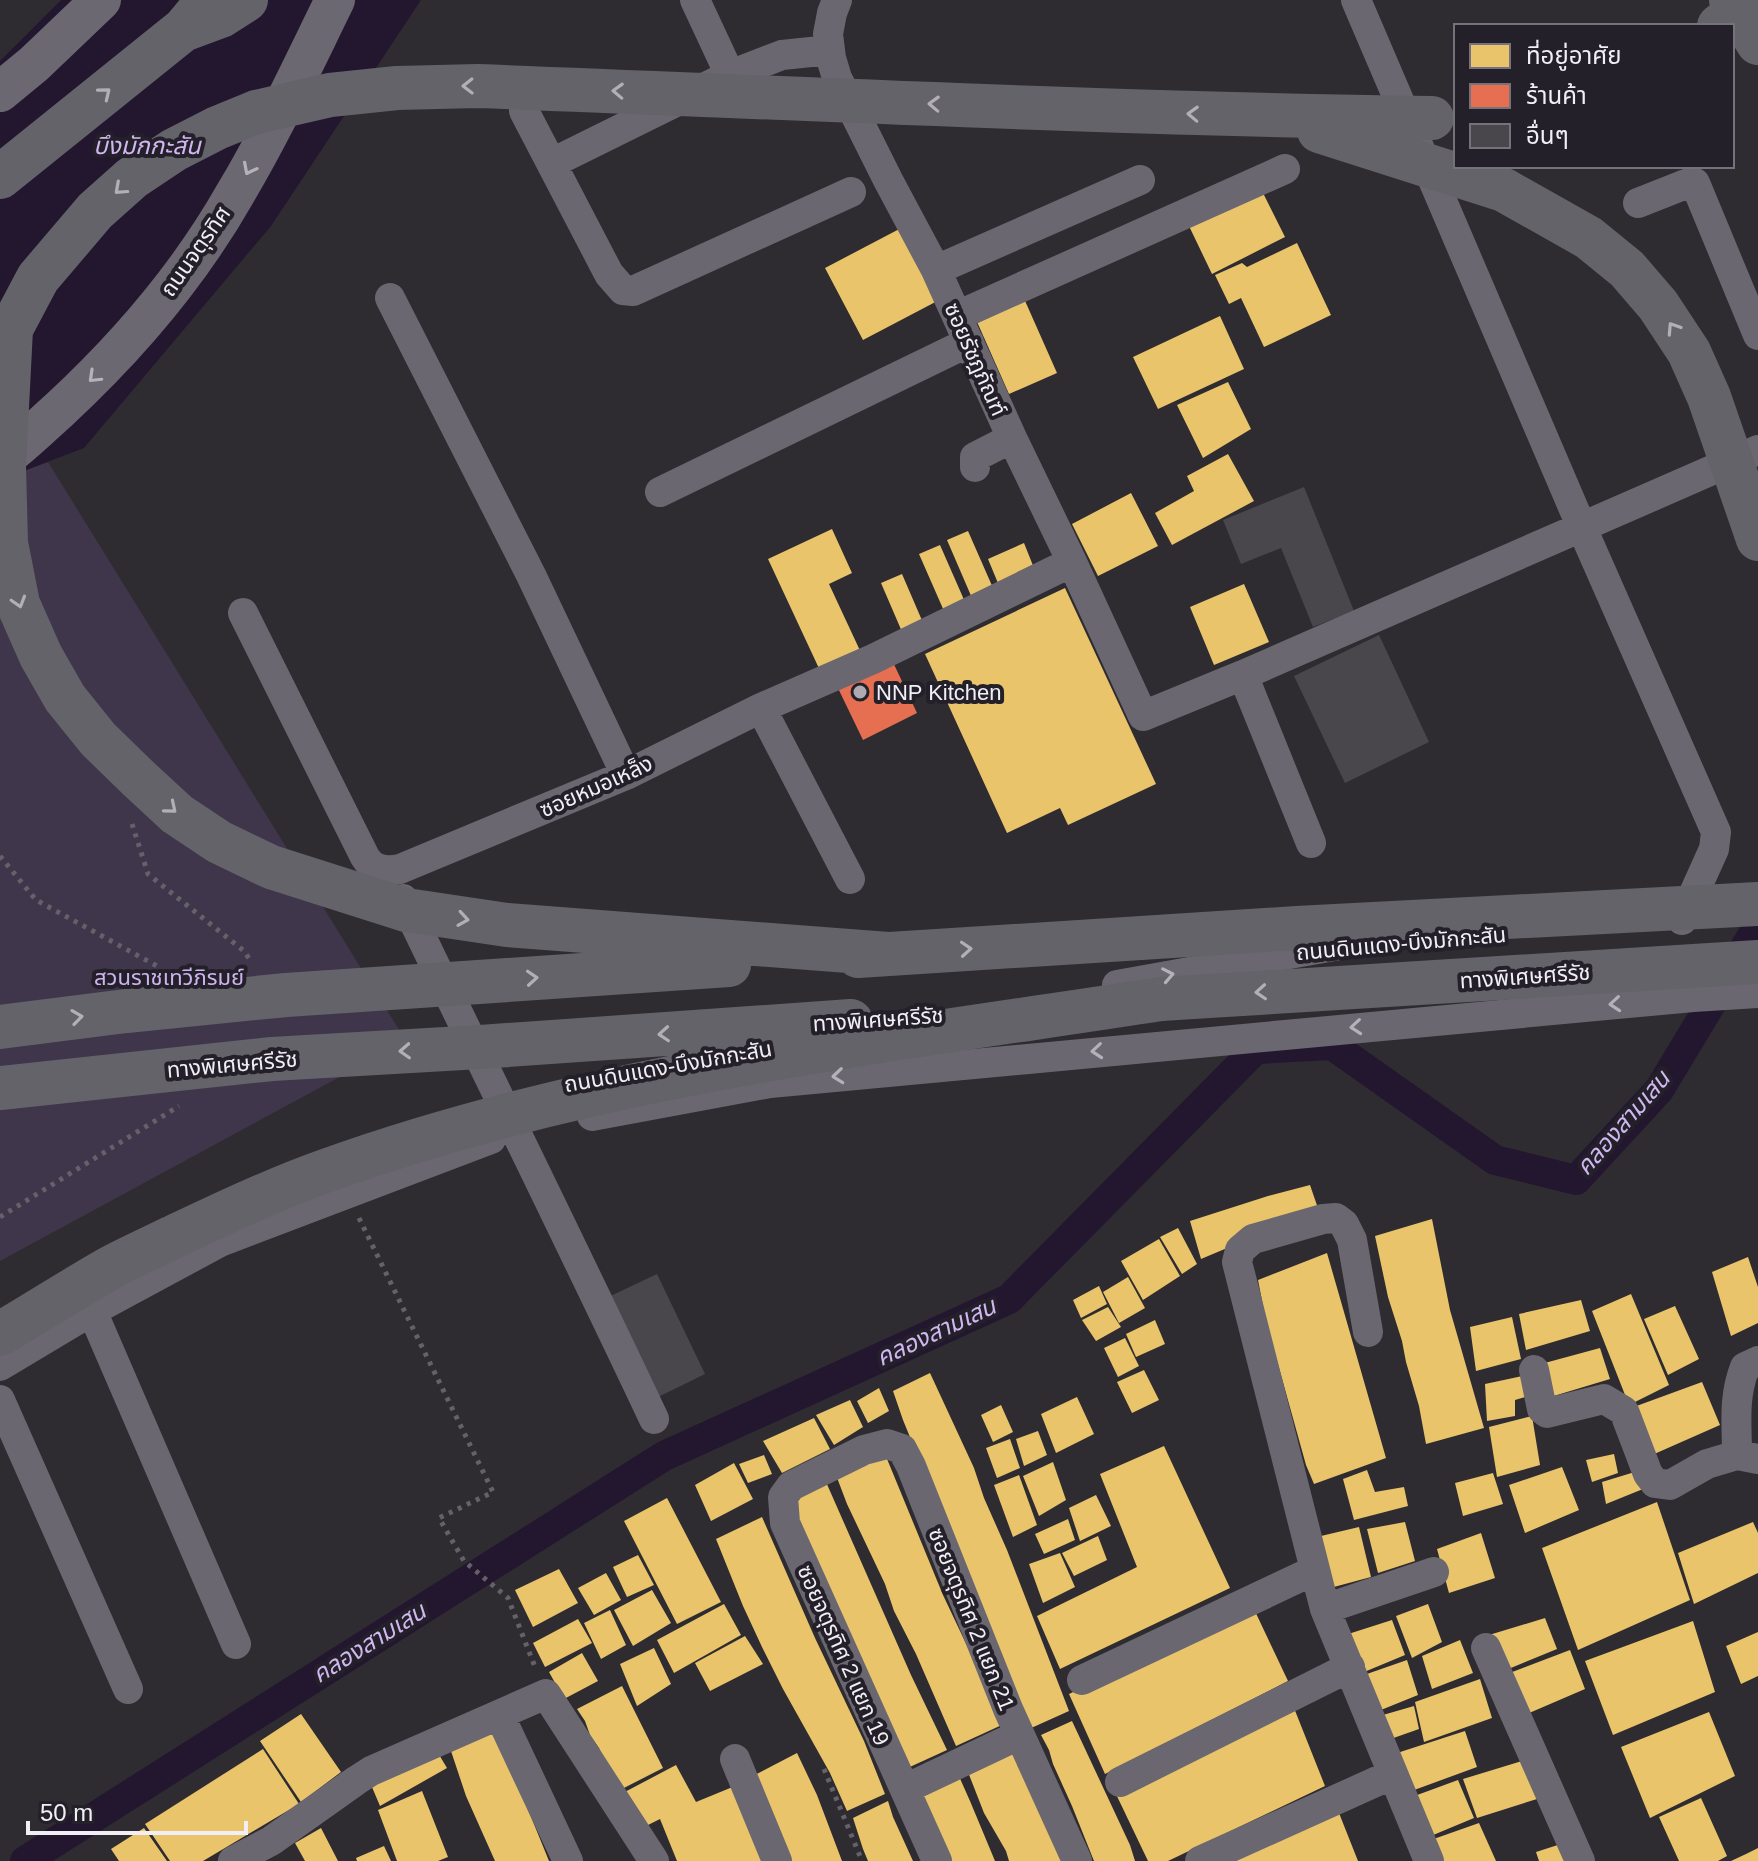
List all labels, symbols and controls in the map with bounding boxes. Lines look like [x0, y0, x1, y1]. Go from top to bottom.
legend [1454, 24, 1734, 168]
text: ที่อยู่อาศัย [1526, 39, 1622, 71]
one-way arrow [461, 77, 474, 95]
text: ร้านค้า [1526, 82, 1587, 109]
one-way arrow [611, 83, 624, 100]
one-way arrow [96, 88, 110, 103]
one-way arrow [927, 95, 940, 112]
one-way arrow [1186, 105, 1199, 122]
text: อื่นๆ [1526, 119, 1569, 149]
water label: บึงมักกะสัน [93, 132, 202, 159]
one-way arrow [243, 161, 258, 176]
one-way arrow [114, 179, 129, 193]
street label: ถนนจตุรทิศ [155, 202, 236, 302]
street label: ซอยรัชฎภัณฑ์ [940, 299, 1012, 420]
one-way arrow [1668, 322, 1683, 337]
one-way arrow [89, 368, 103, 382]
one-way arrow [10, 594, 26, 608]
place label: NNP Kitchen [876, 680, 1002, 705]
marker: NNP Kitchen [851, 683, 869, 701]
street label: ซอยหมอเหล็ง [536, 750, 656, 822]
one-way arrow [162, 798, 176, 813]
one-way arrow [456, 910, 470, 927]
street label: ถนนดินแดง-บึงมักกะสัน [1295, 922, 1507, 965]
one-way arrow [960, 941, 973, 958]
street label: ทางพิเศษศรีรัช [1459, 959, 1591, 994]
park label: สวนราชเทวีภิรมย์ [94, 965, 244, 990]
one-way arrow [1161, 968, 1175, 985]
one-way arrow [526, 970, 539, 987]
one-way arrow [1254, 983, 1267, 1000]
one-way arrow [1608, 995, 1621, 1012]
street label: ทางพิเศษศรีรัช [812, 1002, 944, 1037]
one-way arrow [70, 1009, 84, 1026]
one-way arrow [1349, 1019, 1362, 1036]
one-way arrow [657, 1025, 670, 1042]
street label: ถนนดินแดง-บึงมักกะสัน [562, 1036, 774, 1097]
one-way arrow [1090, 1042, 1103, 1059]
one-way arrow [398, 1043, 411, 1060]
street label: ทางพิเศษศรีรัช [166, 1046, 298, 1083]
water label: คลองสามเสน [1570, 1064, 1676, 1180]
one-way arrow [832, 1067, 845, 1084]
water label: คลองสามเสน [872, 1292, 1001, 1371]
street label: ซอยจตุรทิศ 2 แยก 21 [923, 1524, 1020, 1715]
street label: ซอยจตุรทิศ 2 แยก 19 [792, 1561, 895, 1750]
water label: คลองสามเสน [307, 1596, 432, 1688]
scale bar [28, 1785, 246, 1835]
text: 50 m [40, 1799, 93, 1826]

